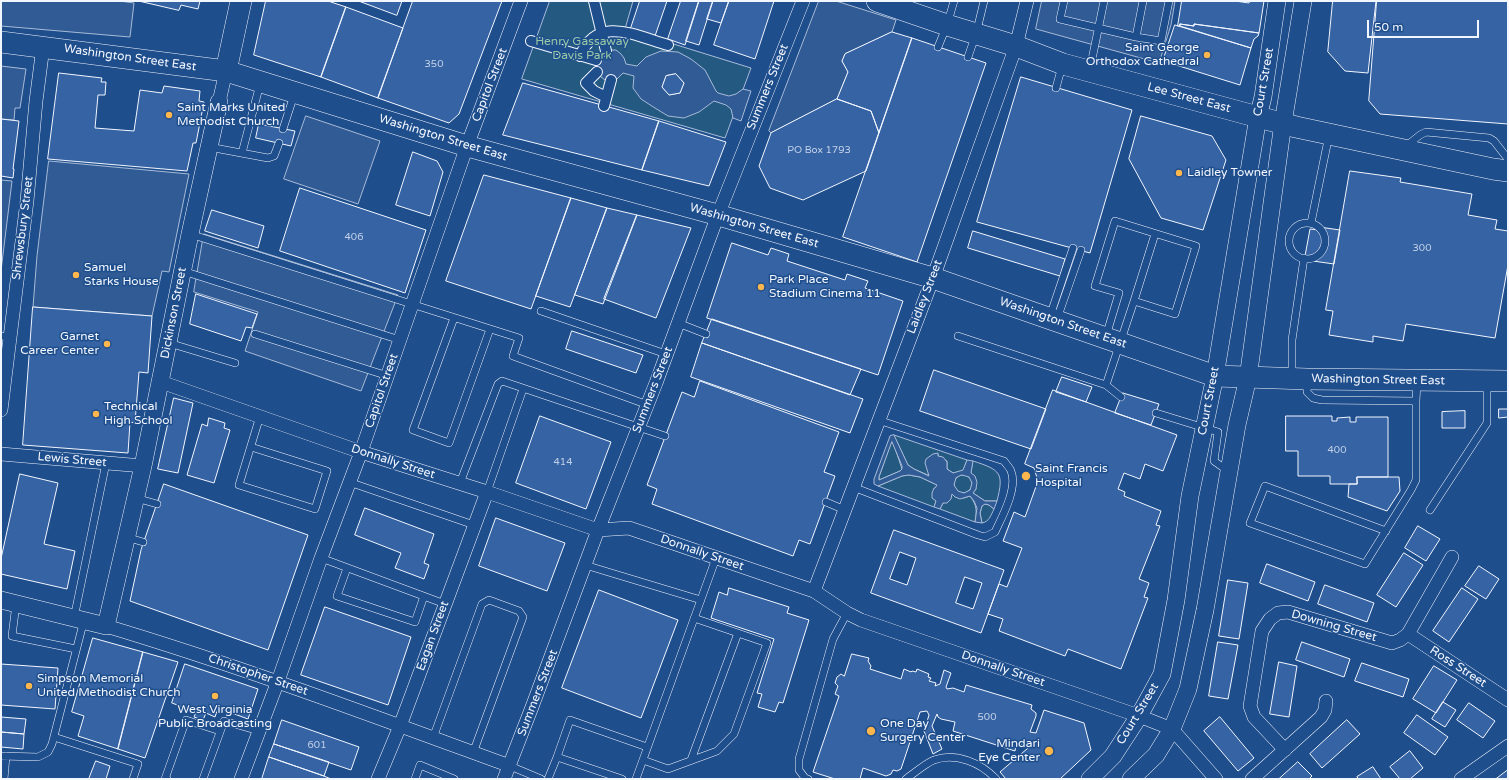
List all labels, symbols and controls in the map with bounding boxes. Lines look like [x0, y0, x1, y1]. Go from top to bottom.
scale bar [1369, 12, 1481, 38]
text: 50 m [1374, 20, 1403, 34]
park label: Henry Gassaway Davis Park [535, 35, 629, 63]
place label: Saint George Orthodox Cathedral [1086, 41, 1199, 69]
street label: Washington Street East [63, 42, 197, 74]
street label: Summers Street [744, 42, 792, 132]
street label: Capitol Street [469, 46, 511, 124]
street label: Court Street [1251, 47, 1277, 117]
marker: Saint George Orthodox Cathedral [1202, 50, 1212, 60]
house number: 350 [425, 58, 443, 70]
street label: Lee Street East [1146, 80, 1232, 116]
place label: Saint Marks United Methodist Church [177, 101, 285, 129]
marker: Saint Marks United Methodist Church [164, 110, 174, 120]
street label: Washington Street East [377, 112, 509, 164]
house number: PO Box 1793 [787, 144, 851, 156]
place label: Laidley Towner [1187, 166, 1272, 180]
marker: Laidley Towner [1174, 168, 1184, 178]
street label: Shrewsbury Street [9, 175, 37, 281]
street label: Washington Street East [688, 201, 820, 251]
house number: 406 [345, 231, 363, 243]
house number: 300 [1413, 242, 1431, 254]
street label: Laidley Street [904, 258, 946, 336]
place label: Samuel Starks House [84, 261, 158, 289]
street label: Dickinson Street [158, 266, 190, 360]
marker: Samuel Starks House [71, 270, 81, 280]
place label: Park Place Stadium Cinema 11 [769, 273, 881, 301]
marker: Park Place Stadium Cinema 11 [756, 282, 766, 292]
street label: Washington Street East [998, 294, 1128, 352]
place label: Garnet Career Center [20, 330, 99, 358]
marker: Garnet Career Center [102, 339, 112, 349]
street label: Summers Street [630, 345, 676, 435]
street label: Capitol Street [363, 352, 401, 430]
street label: Court Street [1195, 366, 1223, 436]
street label: Washington Street East [1311, 372, 1445, 388]
place label: Technical High School [104, 400, 173, 428]
marker: Technical High School [91, 409, 101, 419]
street label: Donnally Street [349, 442, 437, 482]
house number: 400 [1328, 444, 1346, 456]
street label: Lewis Street [37, 450, 107, 470]
house number: 414 [554, 456, 572, 468]
place label: Saint Francis Hospital [1035, 462, 1108, 490]
marker: Saint Francis Hospital [1020, 470, 1032, 482]
street label: Donnally Street [658, 532, 746, 574]
street label: Eagan Street [414, 599, 452, 673]
street label: Downing Street [1290, 607, 1378, 645]
street label: Ross Street [1427, 643, 1489, 691]
street label: Summers Street [515, 648, 561, 738]
street label: Donnally Street [959, 648, 1047, 690]
street label: Christopher Street [206, 651, 310, 699]
place label: Simpson Memorial United Methodist Church [37, 672, 181, 700]
marker: Simpson Memorial United Methodist Church [24, 681, 34, 691]
street label: Court Street [1114, 681, 1162, 747]
marker: West Virginia Public Broadcasting [210, 691, 220, 701]
place label: West Virginia Public Broadcasting [158, 703, 272, 731]
house number: 500 [978, 711, 996, 723]
place label: One Day Surgery Center [880, 717, 966, 745]
marker: One Day Surgery Center [865, 725, 877, 737]
place label: Mindari Eye Center [978, 737, 1040, 765]
house number: 601 [308, 739, 326, 751]
marker: Mindari Eye Center [1043, 745, 1055, 757]

